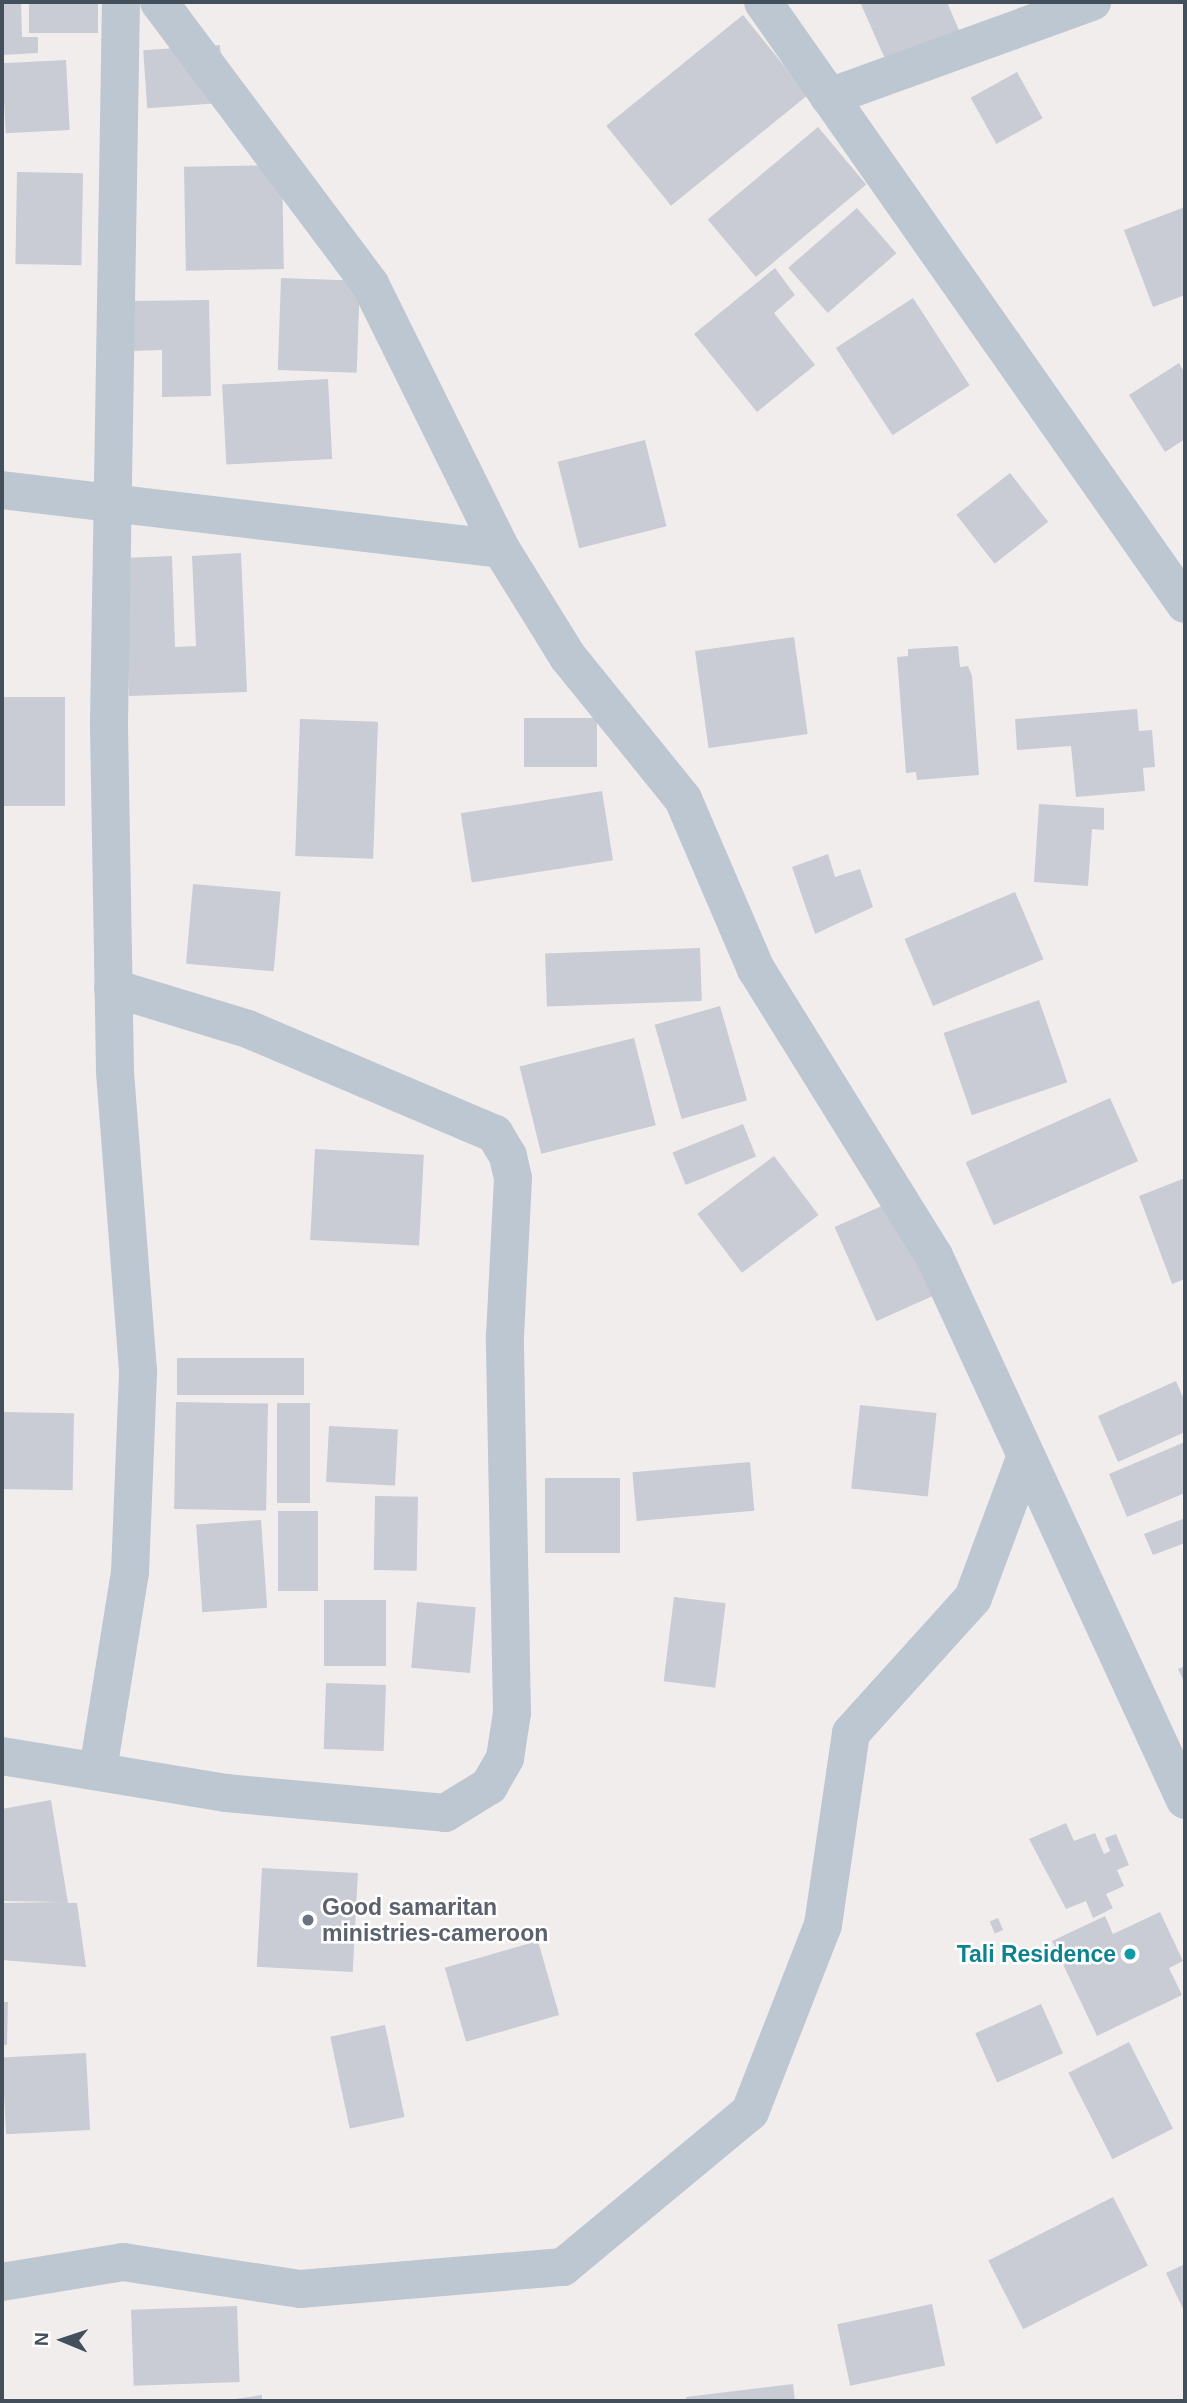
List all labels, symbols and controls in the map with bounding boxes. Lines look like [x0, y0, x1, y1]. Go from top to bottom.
place label: Good samaritan ministries-cameroon [322, 1893, 548, 1947]
marker: Good samaritan ministries-cameroon [300, 1912, 316, 1928]
place label: Tali Residence [957, 1940, 1116, 1968]
marker: Tali Residence [1122, 1946, 1138, 1962]
north arrow [28, 2305, 98, 2375]
text: N [31, 2332, 52, 2346]

